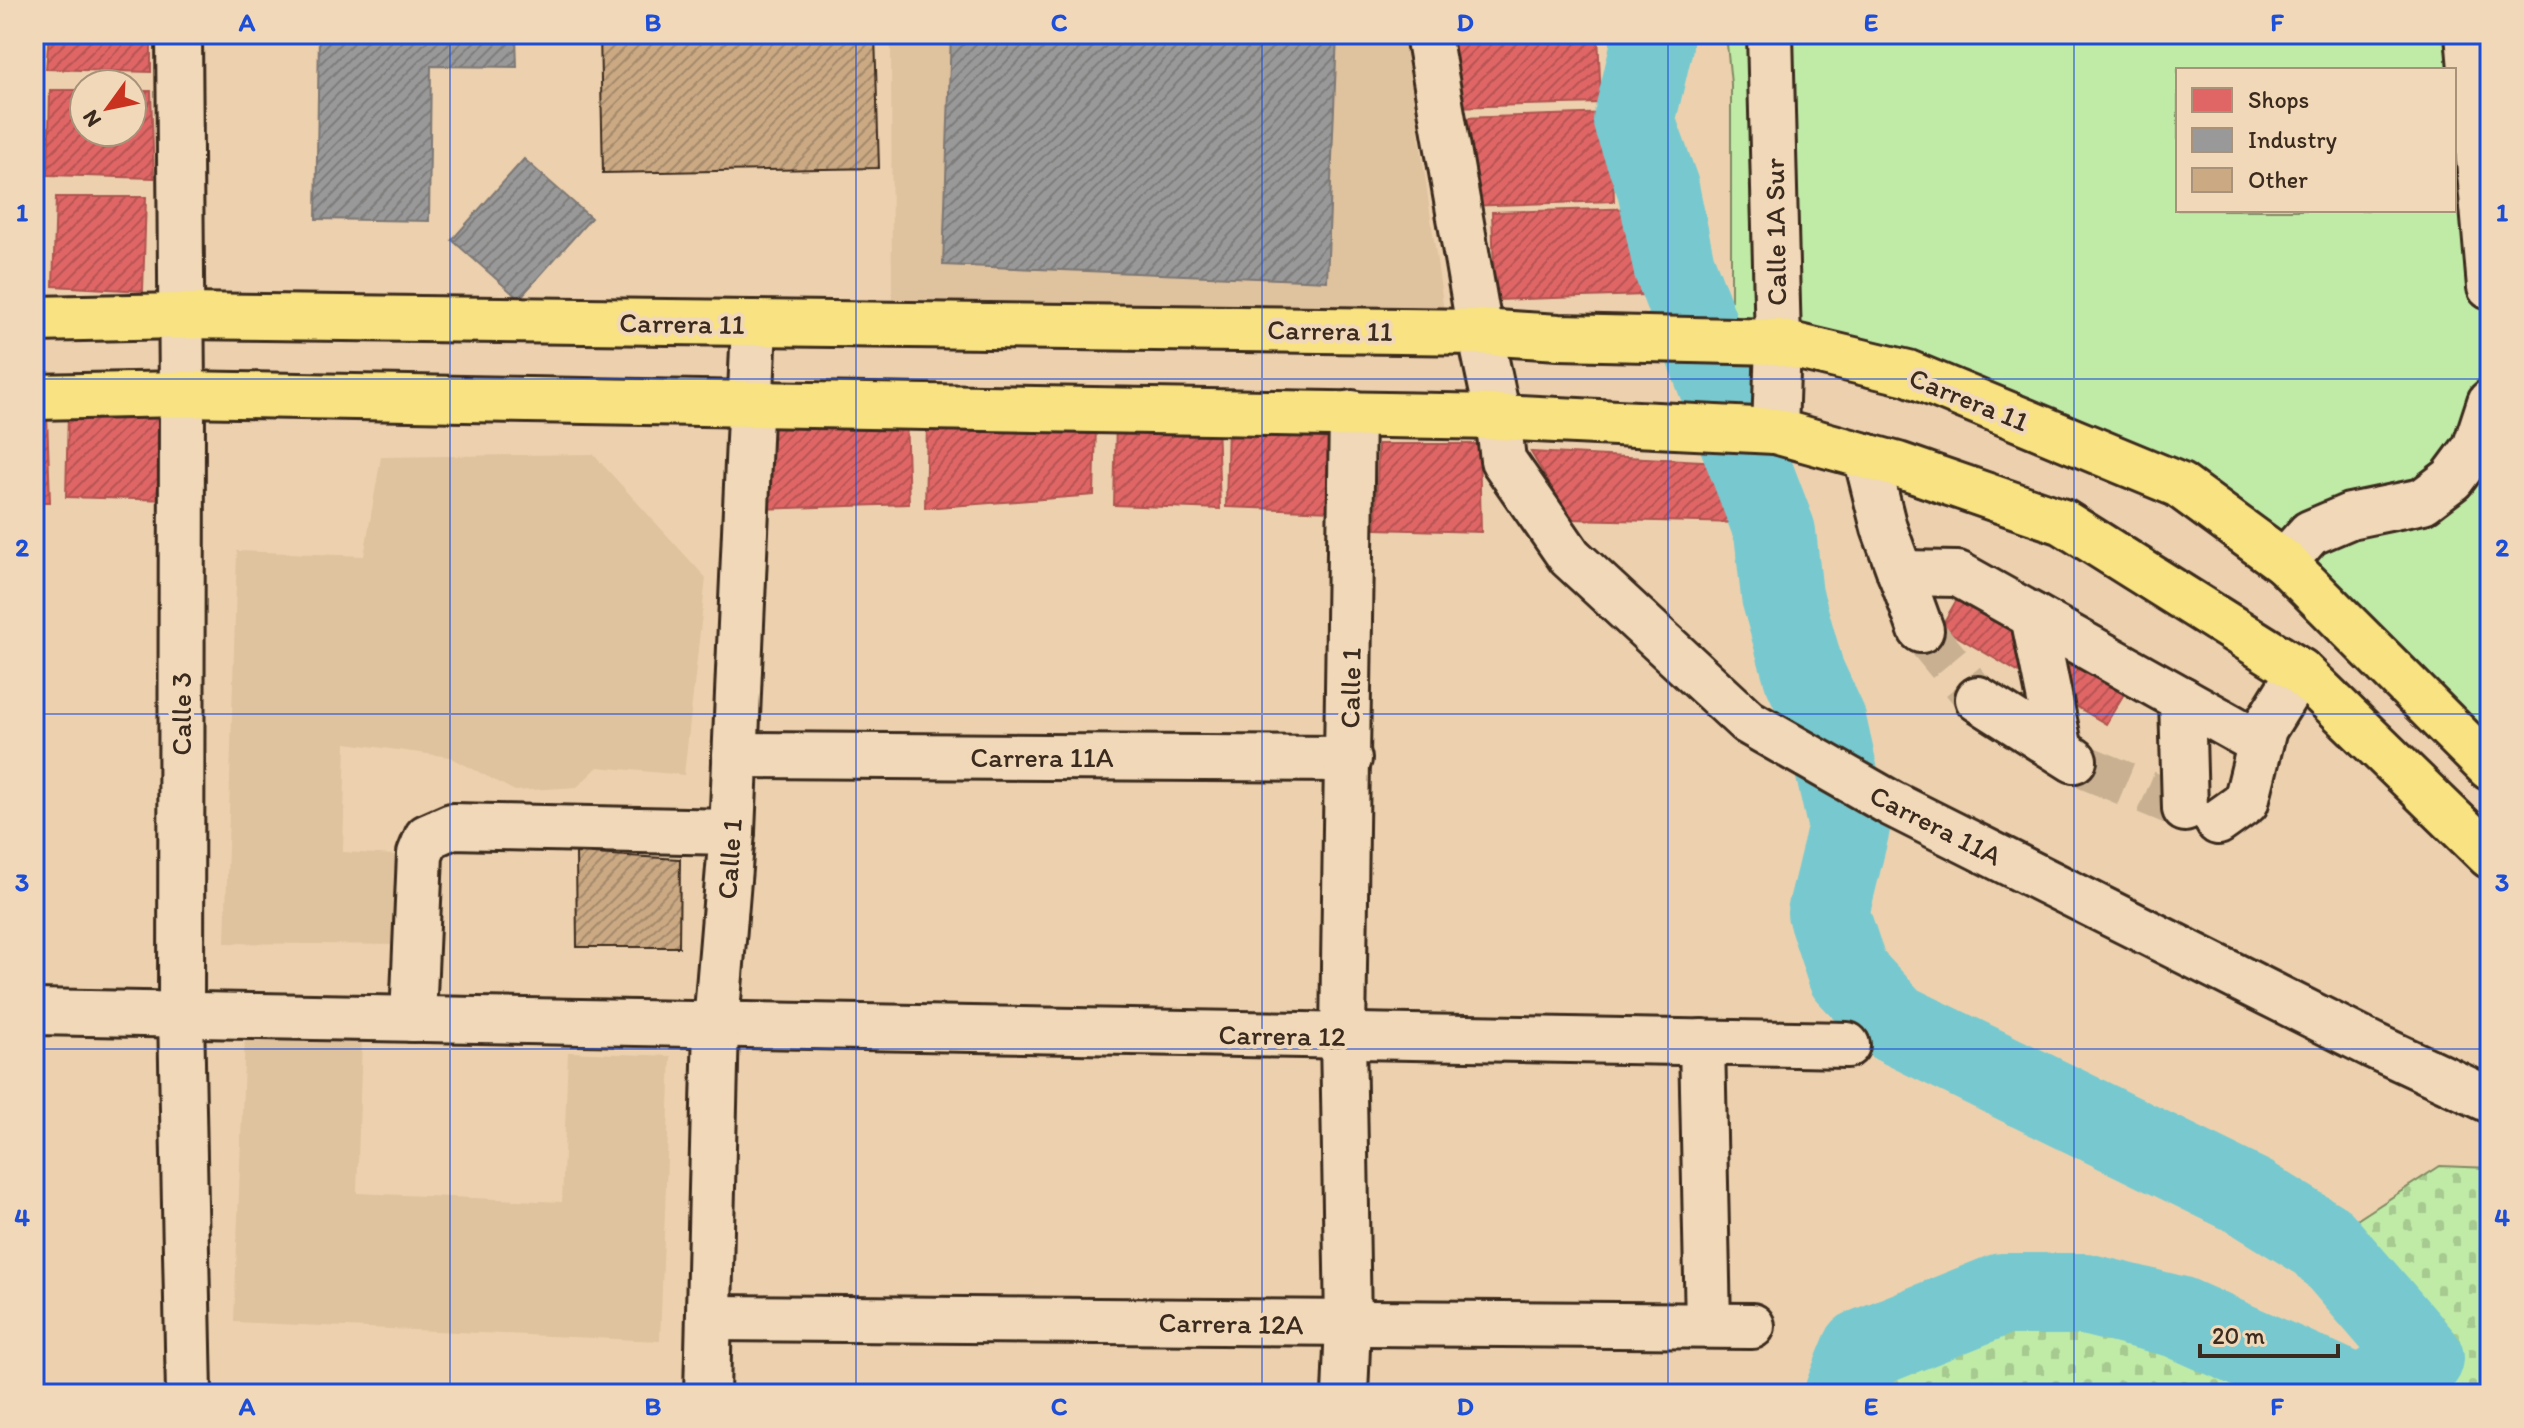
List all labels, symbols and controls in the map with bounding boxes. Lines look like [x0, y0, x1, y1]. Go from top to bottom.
text: A [238, 6, 256, 38]
text: B [645, 6, 662, 38]
text: C [1051, 6, 1068, 38]
text: D [1456, 6, 1474, 38]
text: E [1864, 6, 1878, 38]
text: F [2270, 6, 2284, 38]
north arrow [68, 68, 148, 148]
legend [2176, 68, 2456, 212]
text: Shops [2248, 85, 2309, 114]
text: N [76, 105, 107, 132]
text: Industry [2248, 125, 2337, 154]
street label: Calle 1A Sur [1757, 158, 1793, 306]
text: Other [2248, 165, 2308, 194]
text: 1 [16, 196, 28, 228]
text: 1 [2496, 196, 2508, 228]
street label: Carrera 11 [619, 305, 745, 341]
street label: Carrera 11 [1267, 312, 1393, 348]
street label: Carrera 11 [1904, 360, 2034, 438]
text: 2 [15, 531, 29, 563]
text: 2 [2495, 531, 2509, 563]
street label: Calle 1 [1332, 647, 1368, 729]
street label: Calle 3 [164, 672, 198, 756]
street label: Carrera 11A [970, 740, 1114, 774]
street label: Carrera 11A [1864, 777, 2008, 873]
street label: Calle 1 [709, 817, 749, 901]
text: 3 [15, 866, 29, 898]
text: 3 [2495, 866, 2509, 898]
street label: Carrera 12 [1218, 1017, 1346, 1053]
text: 4 [14, 1201, 30, 1233]
text: 4 [2494, 1201, 2510, 1233]
street label: Carrera 12A [1158, 1305, 1304, 1341]
scale bar [2200, 1308, 2338, 1358]
text: 20 m [2212, 1321, 2265, 1350]
text: A [238, 1390, 256, 1422]
text: B [645, 1390, 662, 1422]
text: C [1051, 1390, 1068, 1422]
text: D [1456, 1390, 1474, 1422]
text: E [1864, 1390, 1878, 1422]
text: F [2270, 1390, 2284, 1422]

